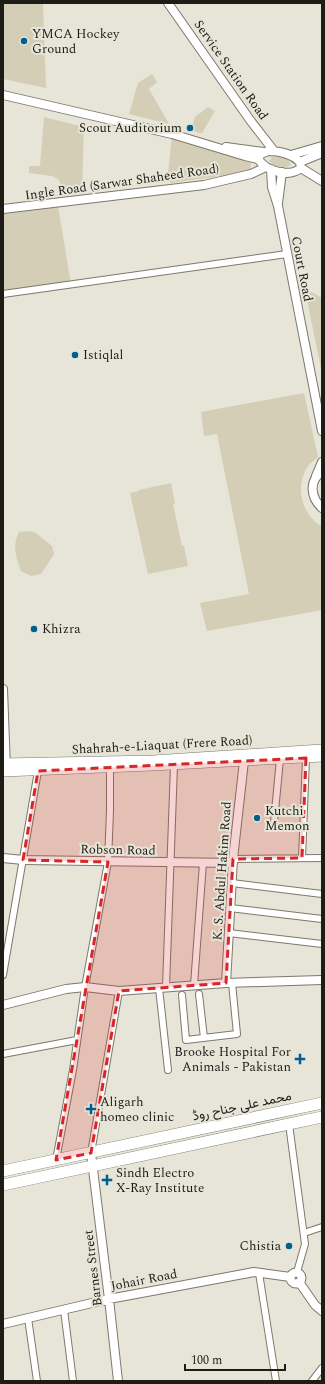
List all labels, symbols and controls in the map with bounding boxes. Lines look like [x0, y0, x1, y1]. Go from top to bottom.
street label: Service Station Road [189, 16, 273, 124]
place label: YMCA Hockey Ground [32, 24, 120, 59]
marker: YMCA Hockey Ground [19, 36, 29, 46]
place label: Scout Auditorium [79, 118, 182, 138]
marker: Scout Auditorium [185, 123, 195, 133]
street label: Ingle Road (Sarwar Shaheed Road) [24, 158, 220, 206]
street label: Court Road [286, 235, 318, 303]
place label: Istiqlal [83, 345, 124, 365]
marker: Istiqlal [70, 350, 80, 360]
place label: Khizra [42, 619, 81, 639]
marker: Khizra [29, 624, 39, 634]
street label: Shahrah-e-Liaquat (Frere Road) [71, 730, 253, 760]
street label: K. S. Abdul Hakim Road [207, 801, 237, 941]
place label: Kutchi Memon [265, 801, 310, 836]
marker: Kutchi Memon [252, 813, 262, 823]
street label: Robson Road [80, 839, 156, 861]
place label: Brooke Hospital For Animals - Pakistan [174, 1042, 291, 1077]
marker: Brooke Hospital For Animals - Pakistan [294, 1053, 306, 1065]
street label: محمد علی جناح روڈ [191, 1086, 293, 1126]
place label: Aligarh homeo clinic [100, 1092, 174, 1127]
marker: Aligarh homeo clinic [85, 1103, 97, 1115]
place label: Sindh Electro X-Ray Institute [116, 1163, 204, 1198]
marker: Sindh Electro X-Ray Institute [101, 1174, 113, 1186]
street label: Barnes Street [78, 1228, 108, 1307]
place label: Chistia [239, 1236, 282, 1256]
marker: Chistia [284, 1241, 294, 1251]
street label: Johair Road [109, 1264, 179, 1296]
scale bar [185, 1346, 285, 1372]
text: 100 m [191, 1351, 222, 1370]

